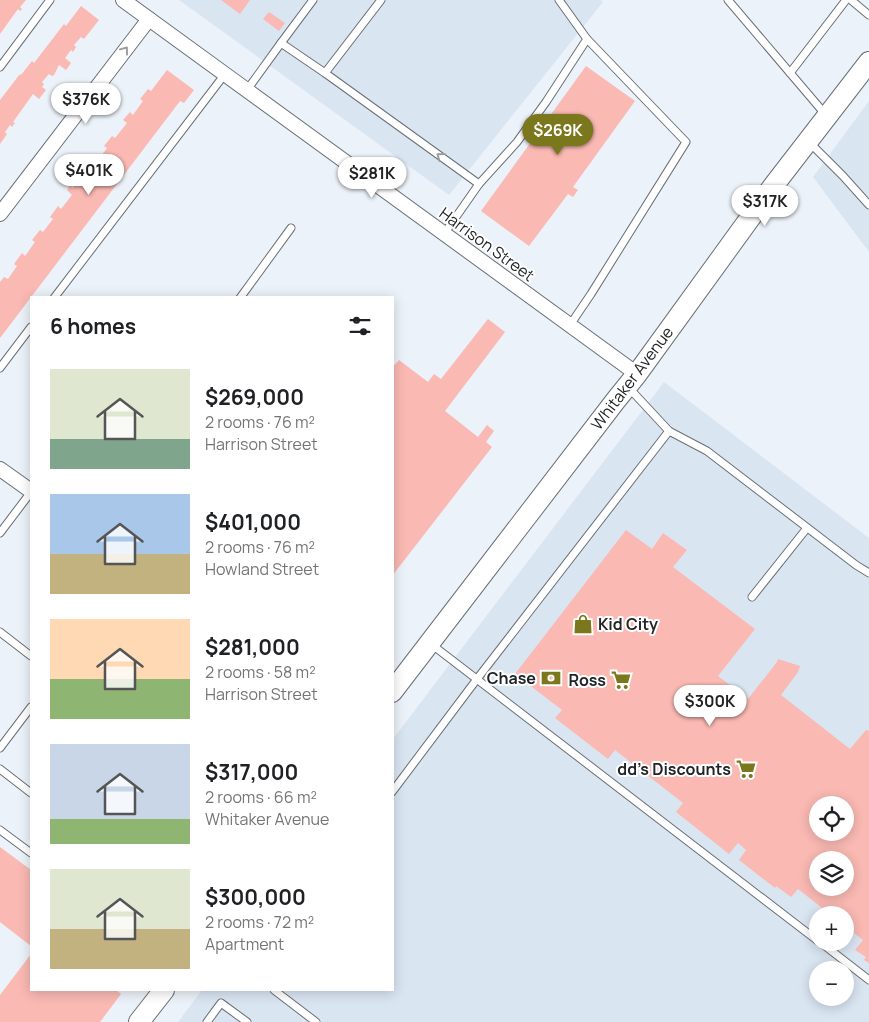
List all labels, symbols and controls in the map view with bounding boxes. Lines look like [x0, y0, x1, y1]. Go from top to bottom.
one-way arrow [120, 47, 128, 56]
pin: $376K [51, 82, 121, 125]
text: $376K [62, 88, 110, 110]
pin: $269K [523, 114, 593, 156]
text: $269K [533, 119, 583, 141]
one-way arrow [437, 153, 446, 161]
pin: $401K [54, 154, 124, 196]
pin: $281K [337, 156, 407, 199]
text: $401K [65, 159, 113, 181]
text: $281K [349, 162, 395, 184]
pin: $317K [730, 184, 800, 227]
text: $317K [742, 190, 788, 212]
street label: Harrison Street [435, 202, 539, 286]
text: 6 homes [50, 312, 136, 340]
icon: filters [346, 312, 374, 340]
street label: Whitaker Avenue [586, 322, 678, 434]
text: $269,000 [205, 383, 304, 411]
icon: home [90, 389, 150, 449]
text: 2 rooms · 76 m² [205, 411, 315, 433]
text: Harrison Street [205, 433, 318, 455]
text: $401,000 [205, 508, 301, 536]
icon: home [90, 514, 150, 574]
text: 2 rooms · 76 m² [205, 536, 315, 558]
text: Howland Street [205, 558, 319, 580]
shop icon: Kid City [572, 613, 594, 635]
place label: Kid City [598, 613, 658, 635]
text: $281,000 [205, 633, 300, 661]
icon: home [90, 639, 150, 699]
text: 2 rooms · 58 m² [205, 661, 316, 683]
place label: Chase [487, 667, 536, 689]
bank icon: Chase [540, 667, 562, 689]
place label: Ross [568, 669, 606, 691]
supermarket icon: Ross [610, 669, 632, 691]
text: Harrison Street [205, 683, 318, 705]
pin: $300K [675, 684, 745, 727]
text: $300K [685, 690, 735, 712]
text: $317,000 [205, 758, 298, 786]
place label: dd's Discounts [617, 758, 731, 780]
supermarket icon: dd's Discounts [735, 758, 757, 780]
icon: home [90, 764, 150, 824]
text: 2 rooms · 66 m² [205, 786, 317, 808]
map controls [809, 796, 854, 1006]
button: locate [809, 796, 854, 841]
text: Whitaker Avenue [205, 808, 329, 830]
button: layers [809, 851, 854, 896]
text: $300,000 [205, 883, 306, 911]
icon: home [90, 889, 150, 949]
button: + [809, 906, 854, 951]
text: 2 rooms · 72 m² [205, 911, 314, 933]
text: Apartment [205, 933, 284, 955]
button: − [809, 961, 854, 1006]

